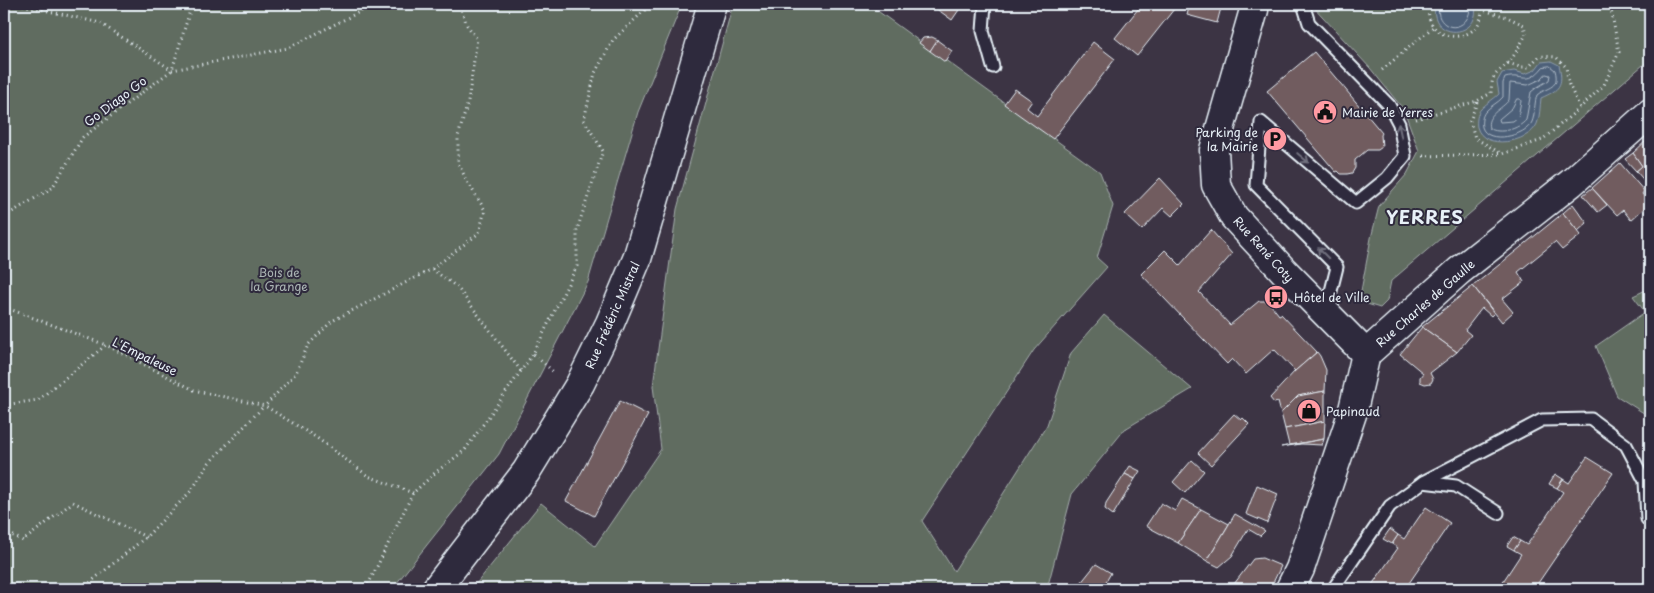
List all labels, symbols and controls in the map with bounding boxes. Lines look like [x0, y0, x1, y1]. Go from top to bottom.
street label: Go Diago Go [80, 71, 150, 131]
public building icon: Mairie de Yerres [1312, 99, 1338, 125]
place label: Mairie de Yerres [1342, 103, 1433, 121]
place label: Parking de la Mairie [1195, 123, 1258, 155]
one-way arrow [1395, 124, 1405, 140]
parking icon: Parking de la Mairie [1262, 126, 1288, 152]
one-way arrow [1296, 152, 1309, 163]
district label: YERRES [1386, 203, 1464, 230]
street label: Rue René Coty [1229, 212, 1299, 286]
one-way arrow [1317, 247, 1329, 259]
street label: Rue Charles de Gaulle [1372, 255, 1478, 351]
street label: Rue Frédéric Mistral [580, 258, 644, 372]
park label: Bois de la Grange [250, 263, 308, 295]
bus stop icon: Hôtel de Ville [1263, 284, 1289, 310]
place label: Hôtel de Ville [1294, 288, 1370, 306]
street label: L'Empaleuse [110, 333, 181, 380]
shop icon: Papinaud [1296, 398, 1322, 424]
place label: Papinaud [1326, 402, 1380, 420]

